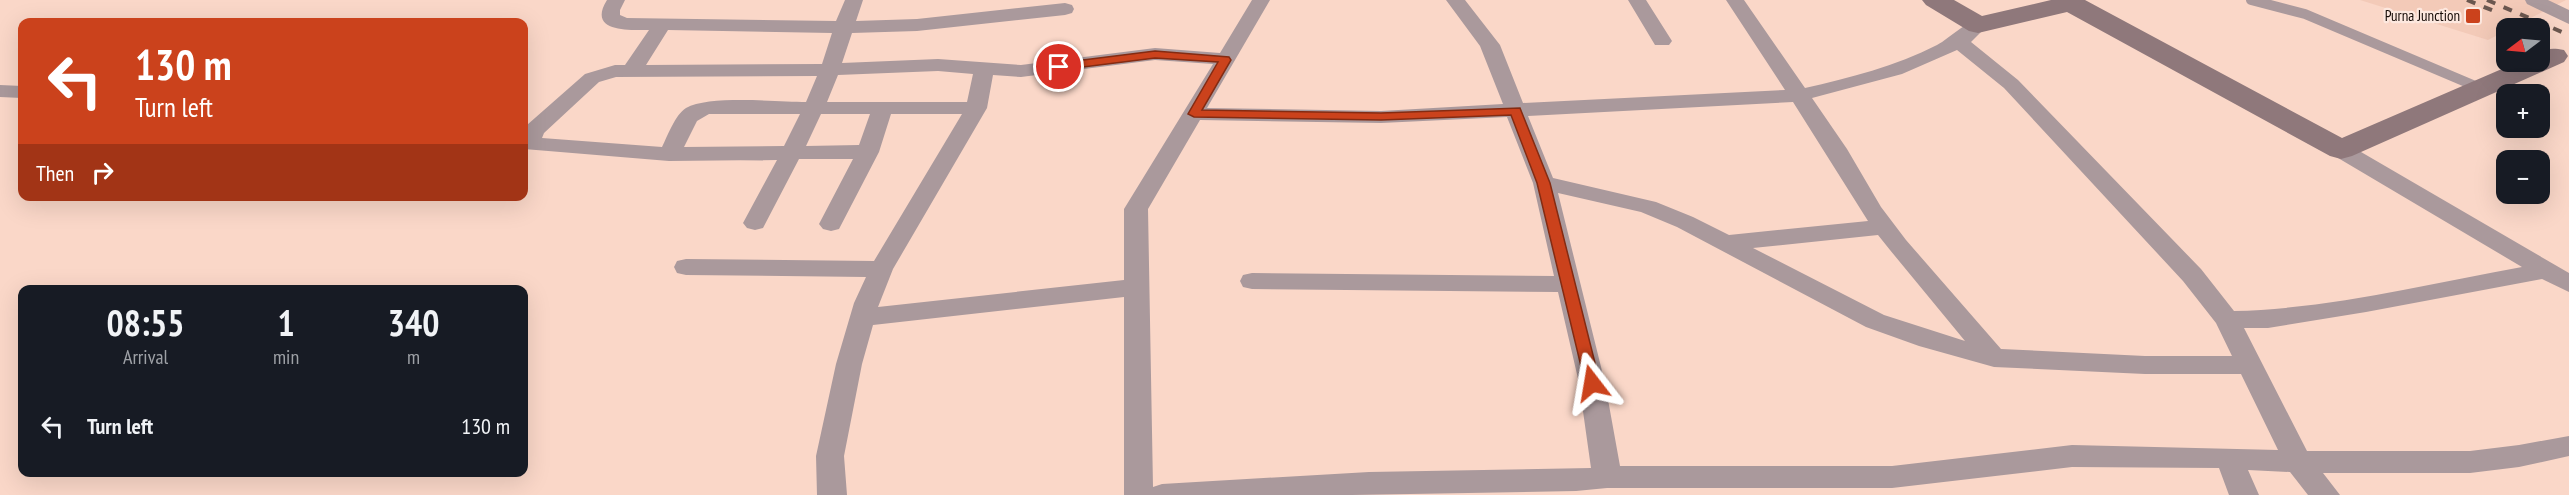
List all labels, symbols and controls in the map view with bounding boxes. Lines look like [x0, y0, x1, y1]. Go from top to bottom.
place label: Purna Junction [2385, 6, 2460, 25]
marker: Purna Junction [2464, 7, 2482, 25]
north arrow [2496, 18, 2550, 72]
map controls [2496, 18, 2550, 204]
text: 130 m [135, 37, 232, 92]
pin [1033, 41, 1084, 92]
icon: left [36, 42, 114, 120]
icon: arrive [1042, 50, 1075, 83]
button: + [2496, 84, 2550, 138]
text: Turn left [135, 90, 213, 124]
button: − [2496, 150, 2550, 204]
icon: right [86, 156, 119, 189]
text: Then [36, 159, 74, 187]
text: 08:55 [107, 299, 184, 346]
text: 1 [277, 299, 295, 346]
text: 340 [388, 299, 439, 346]
text: Arrival [123, 344, 168, 370]
text: min [273, 344, 299, 370]
text: m [407, 344, 420, 370]
position arrow [1560, 351, 1624, 415]
icon: left [36, 410, 69, 443]
text: Turn left [87, 412, 153, 440]
text: 130 m [461, 412, 510, 440]

